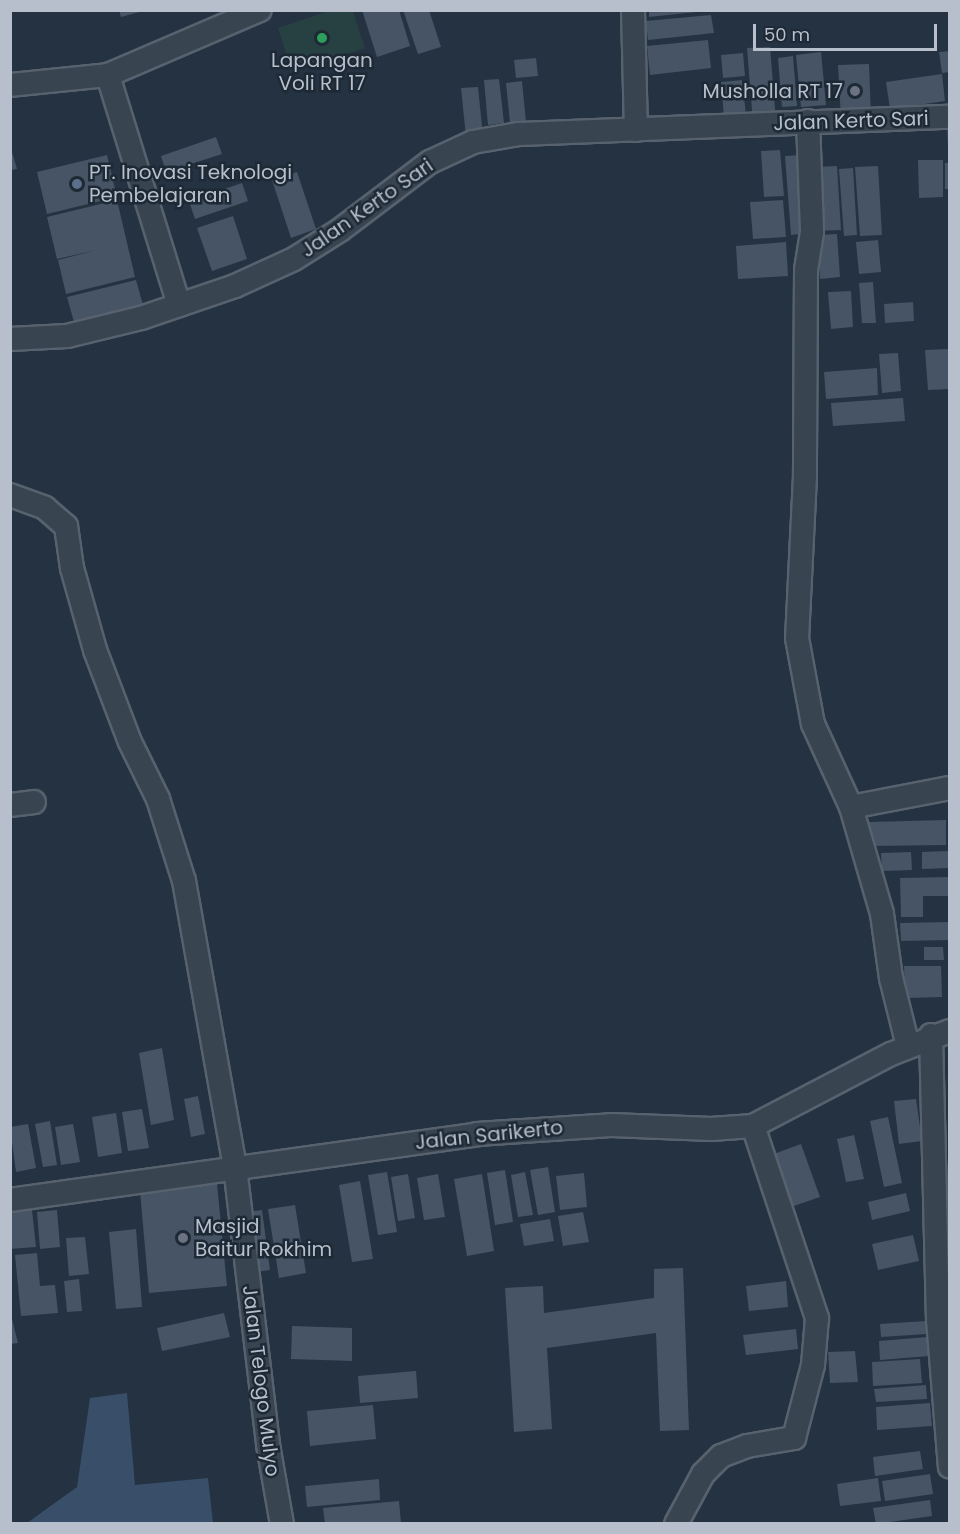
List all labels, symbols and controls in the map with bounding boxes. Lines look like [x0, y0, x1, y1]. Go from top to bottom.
scale bar [756, 12, 940, 50]
text: 50 m [764, 22, 810, 47]
marker: Lapangan Voli RT 17 [315, 31, 329, 45]
place label: Lapangan Voli RT 17 [271, 48, 373, 95]
place label: Musholla RT 17 [703, 79, 843, 103]
marker: Musholla RT 17 [848, 84, 862, 98]
street label: Jalan Kerto Sari [773, 106, 929, 136]
street label: Jalan Kerto Sari [296, 154, 438, 262]
place label: PT. Inovasi Teknologi Pembelajaran [89, 160, 292, 207]
marker: PT. Inovasi Teknologi Pembelajaran [70, 177, 84, 191]
street label: Jalan Sarikerto [414, 1115, 564, 1155]
place label: Masjid Baitur Rokhim [195, 1214, 332, 1261]
marker: Masjid Baitur Rokhim [176, 1231, 190, 1245]
street label: Jalan Telogo Mulyo [237, 1284, 285, 1478]

